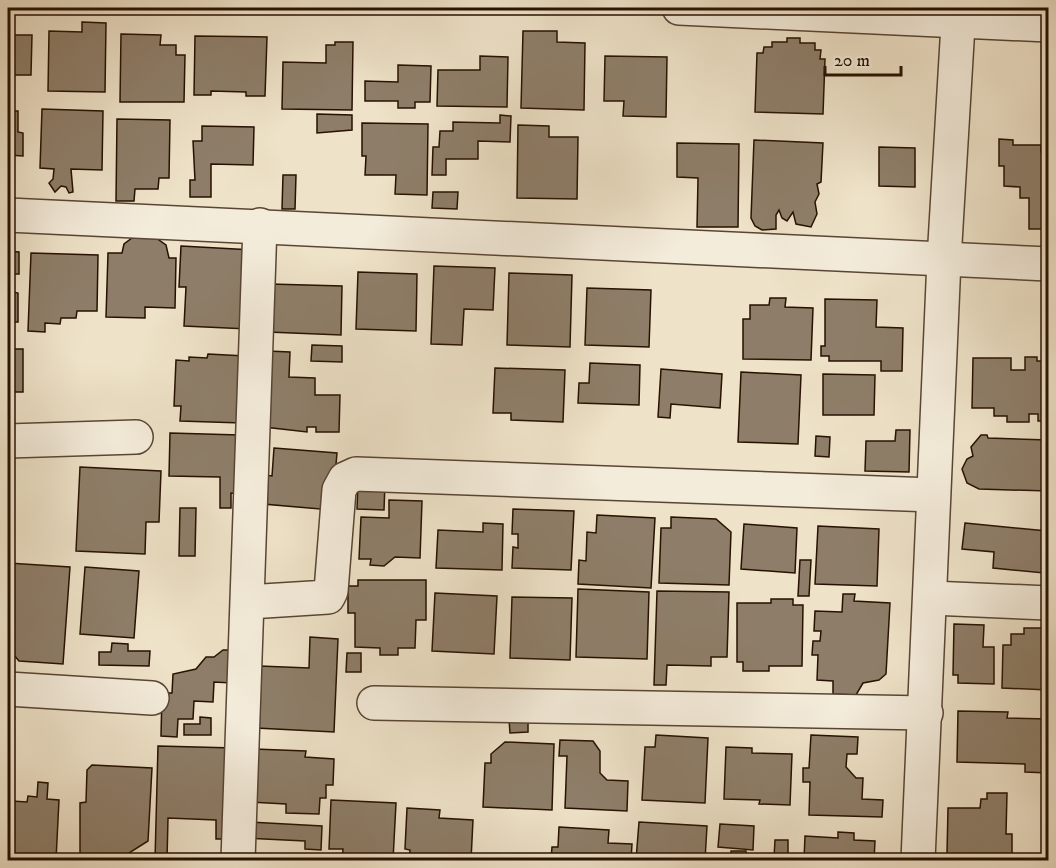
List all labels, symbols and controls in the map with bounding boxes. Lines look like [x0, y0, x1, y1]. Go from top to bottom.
scale bar [825, 39, 902, 77]
text: 20 m [834, 50, 870, 72]

